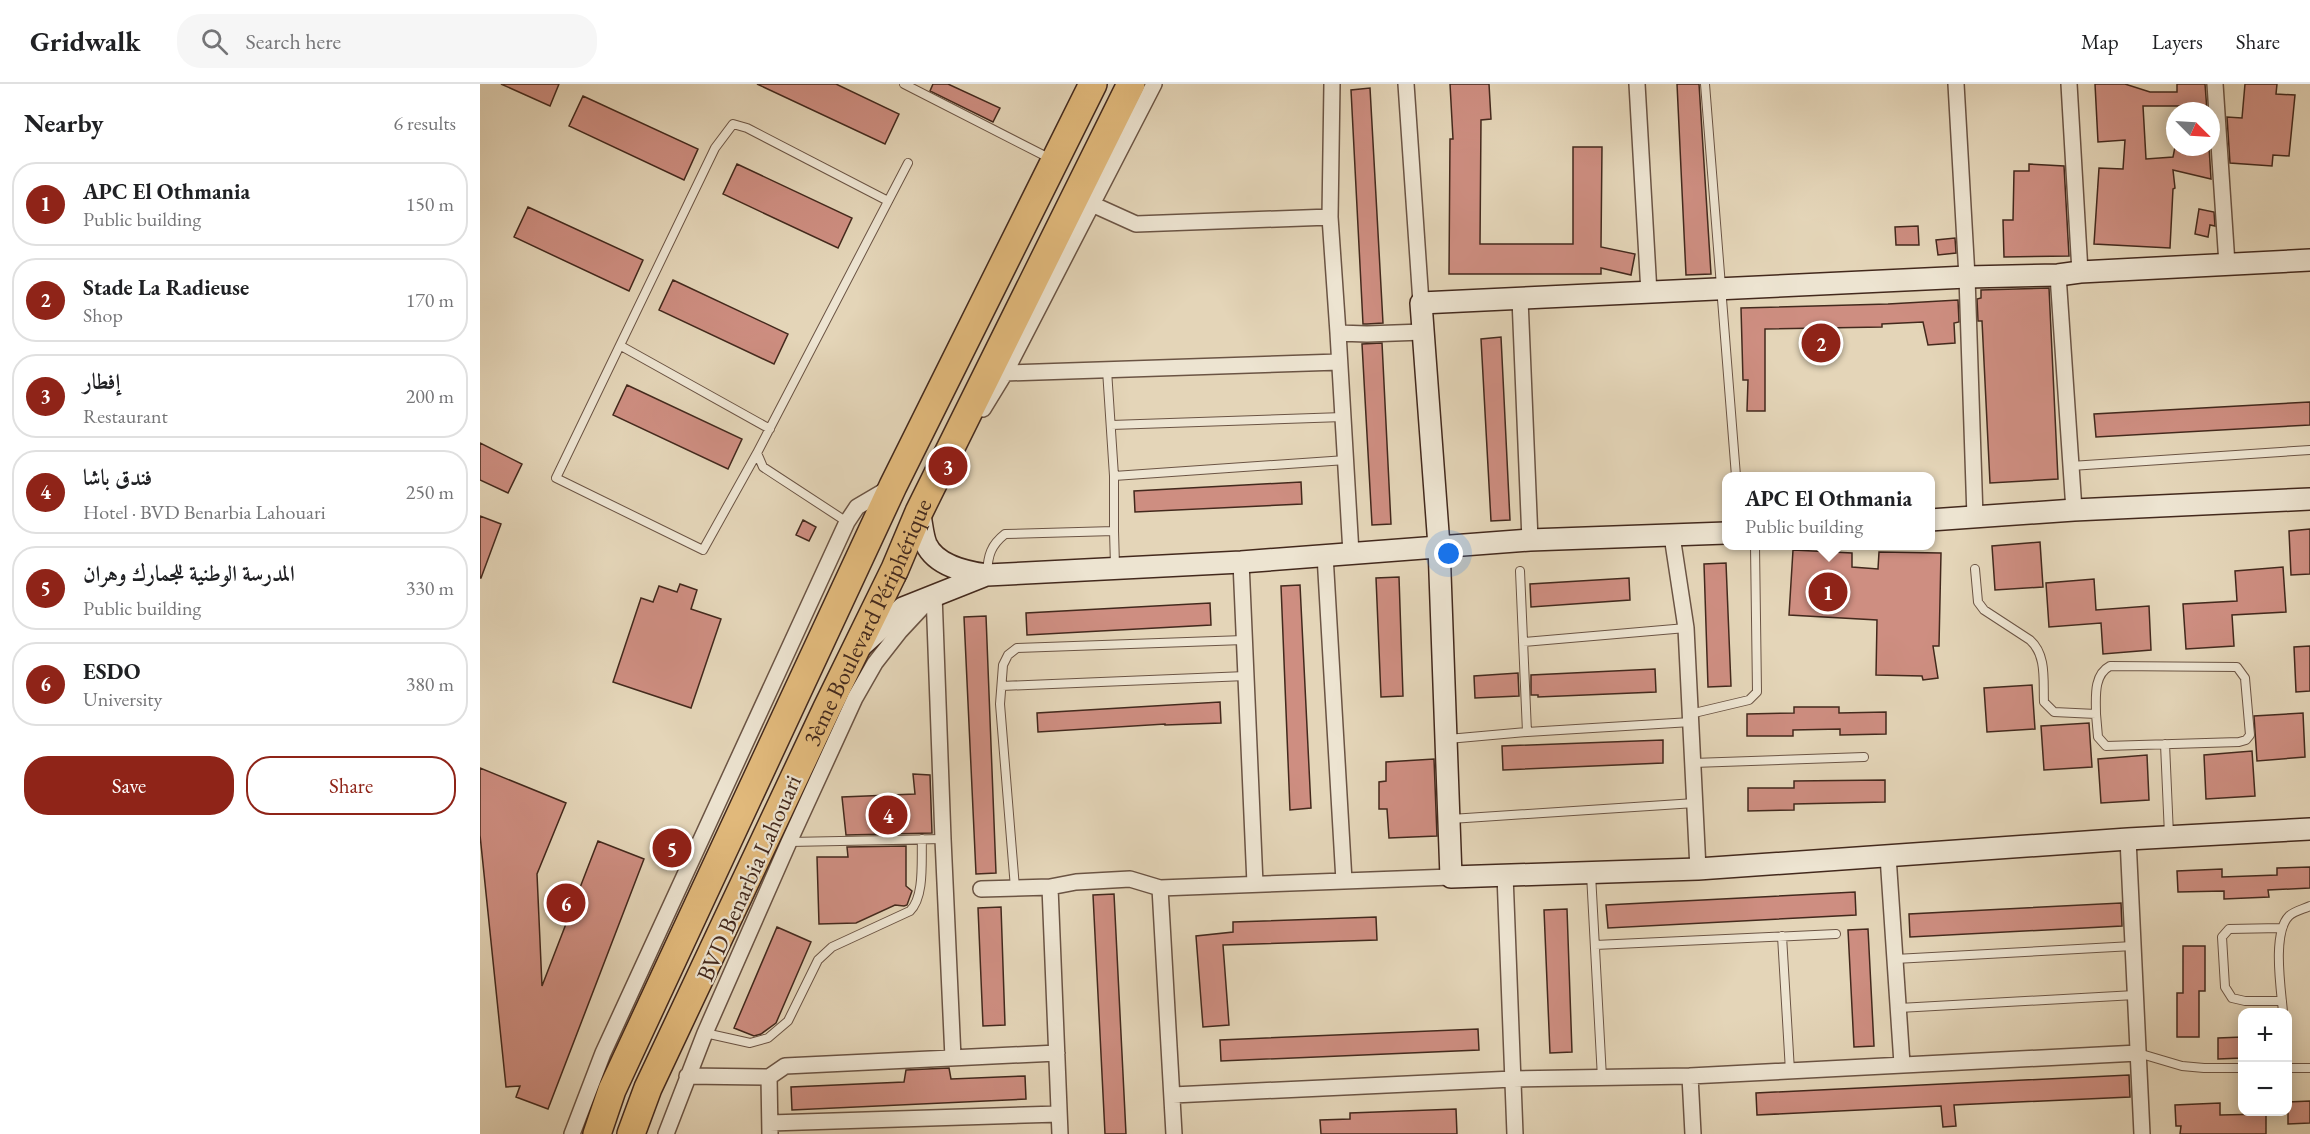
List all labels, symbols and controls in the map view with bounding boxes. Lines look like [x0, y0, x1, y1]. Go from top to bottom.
search box [177, 14, 597, 68]
text: Gridwalk [30, 23, 141, 59]
icon: search [198, 25, 231, 58]
text: Search here [246, 27, 341, 56]
text: Map [2081, 28, 2119, 55]
text: Layers [2152, 28, 2203, 55]
text: Share [2236, 28, 2280, 55]
north arrow [2166, 102, 2220, 156]
text: Nearby [24, 106, 104, 140]
text: 6 results [393, 110, 456, 136]
text: APC El Othmania [83, 177, 250, 206]
text: 1 [40, 191, 51, 217]
text: 150 m [406, 191, 454, 217]
text: Public building [83, 206, 201, 232]
text: Stade La Radieuse [83, 273, 249, 302]
text: 2 [40, 287, 51, 313]
text: 170 m [406, 287, 454, 313]
text: Shop [83, 302, 123, 328]
pin: 2 [1802, 320, 1840, 366]
text: إفطار [83, 367, 120, 396]
text: 3 [40, 383, 51, 409]
text: 200 m [406, 383, 454, 409]
text: Restaurant [83, 403, 168, 429]
pin: 3 [928, 444, 968, 488]
text: فندق باشا [83, 463, 152, 492]
popup [1722, 472, 1935, 550]
text: 4 [40, 479, 51, 505]
text: 250 m [406, 479, 454, 505]
text: APC El Othmania [1745, 484, 1912, 513]
street label: 3ème Boulevard Périphérique [795, 493, 938, 751]
text: Hotel · BVD Benarbia Lahouari [83, 499, 326, 525]
text: Public building [1745, 513, 1863, 539]
your location [1434, 539, 1463, 568]
text: المدرسة الوطنية للجمارك وهران [83, 559, 295, 588]
pin: 1 [1808, 570, 1848, 614]
text: 5 [40, 575, 51, 601]
text: 330 m [406, 575, 454, 601]
text: Public building [83, 595, 201, 621]
text: ESDO [83, 657, 141, 686]
text: 6 [40, 671, 51, 697]
text: 380 m [406, 671, 454, 697]
text: University [83, 686, 162, 712]
button: Save [24, 756, 234, 815]
button: Share [246, 756, 456, 815]
street label: BVD Benarbia Lahouari [689, 770, 808, 986]
pin: 4 [868, 792, 908, 838]
pin: 5 [652, 826, 692, 870]
pin: 6 [546, 880, 586, 926]
map controls [2238, 1008, 2292, 1116]
button: + [2238, 1008, 2292, 1062]
button: − [2238, 1062, 2292, 1116]

